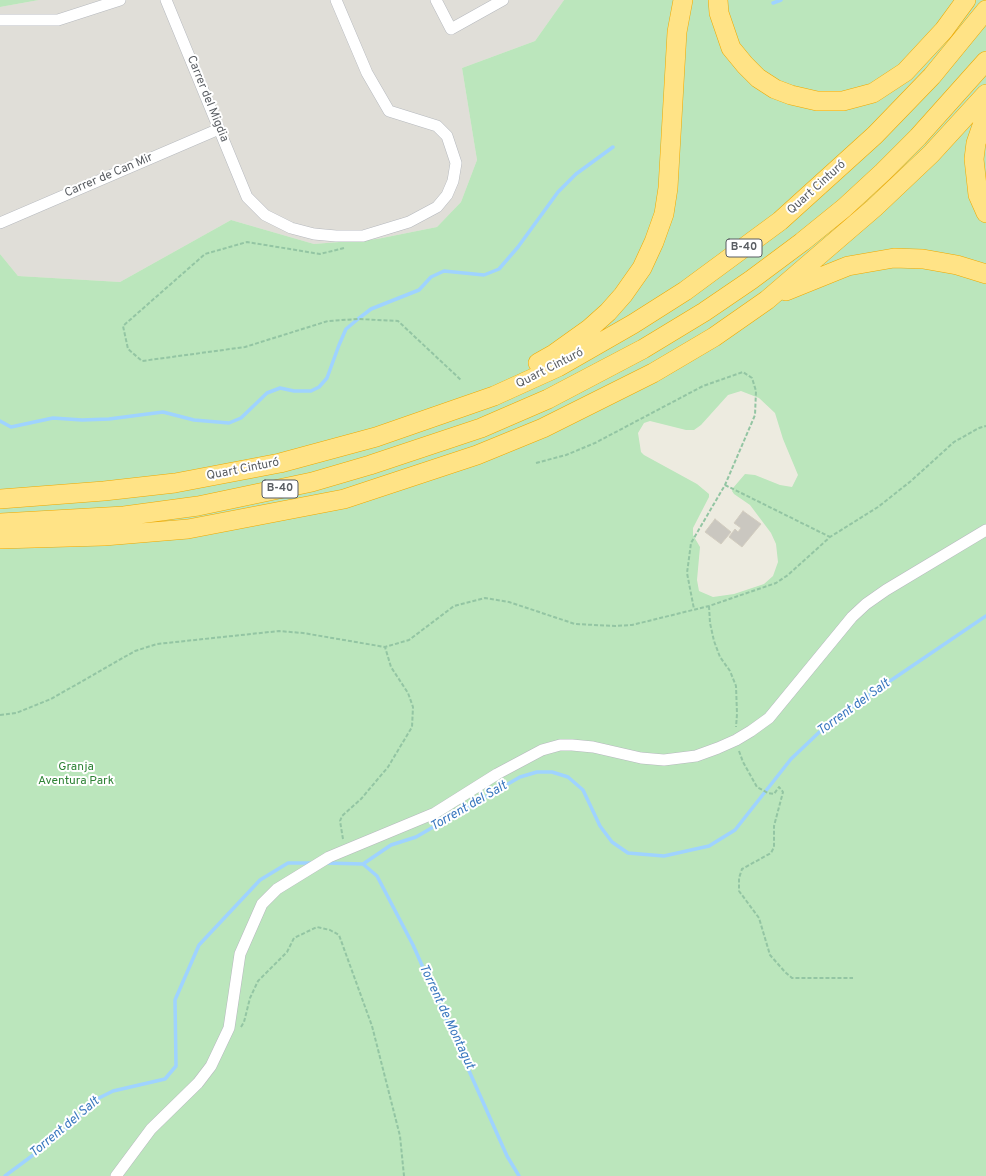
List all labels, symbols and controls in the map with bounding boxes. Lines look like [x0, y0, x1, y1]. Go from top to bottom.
street label: Carrer del Migdia [183, 54, 231, 144]
street label: Carrer de Can Mir [63, 151, 155, 201]
street label: Quart Cinturó [785, 158, 849, 218]
road number: B-40 [726, 239, 762, 257]
street label: Quart Cinturó [514, 346, 586, 392]
street label: Quart Cinturó [205, 456, 281, 484]
road number: B-40 [262, 480, 298, 498]
water label: Torrent del Salt [815, 676, 893, 740]
park label: Granja Aventura Park [38, 761, 114, 789]
water label: Torrent del Salt [428, 779, 510, 835]
water label: Torrent de Montagut [415, 962, 477, 1072]
water label: Torrent del Salt [27, 1094, 103, 1162]

